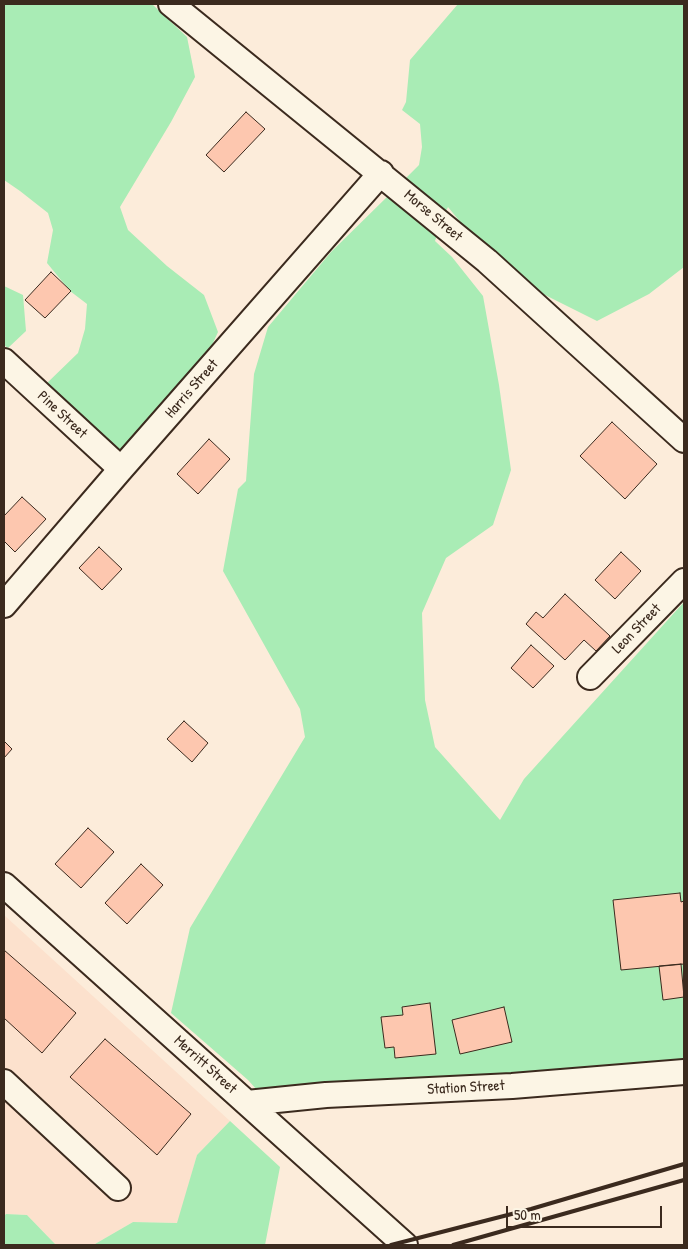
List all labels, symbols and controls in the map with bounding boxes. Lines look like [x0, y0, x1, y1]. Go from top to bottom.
street label: Morse Street [400, 186, 466, 246]
street label: Harris Street [162, 356, 222, 422]
street label: Pine Street [33, 387, 91, 443]
street label: Leon Street [609, 600, 665, 658]
street label: Merritt Street [170, 1032, 240, 1098]
street label: Station Street [427, 1077, 505, 1099]
scale bar [508, 1196, 664, 1228]
text: 50 m [514, 1204, 541, 1225]

